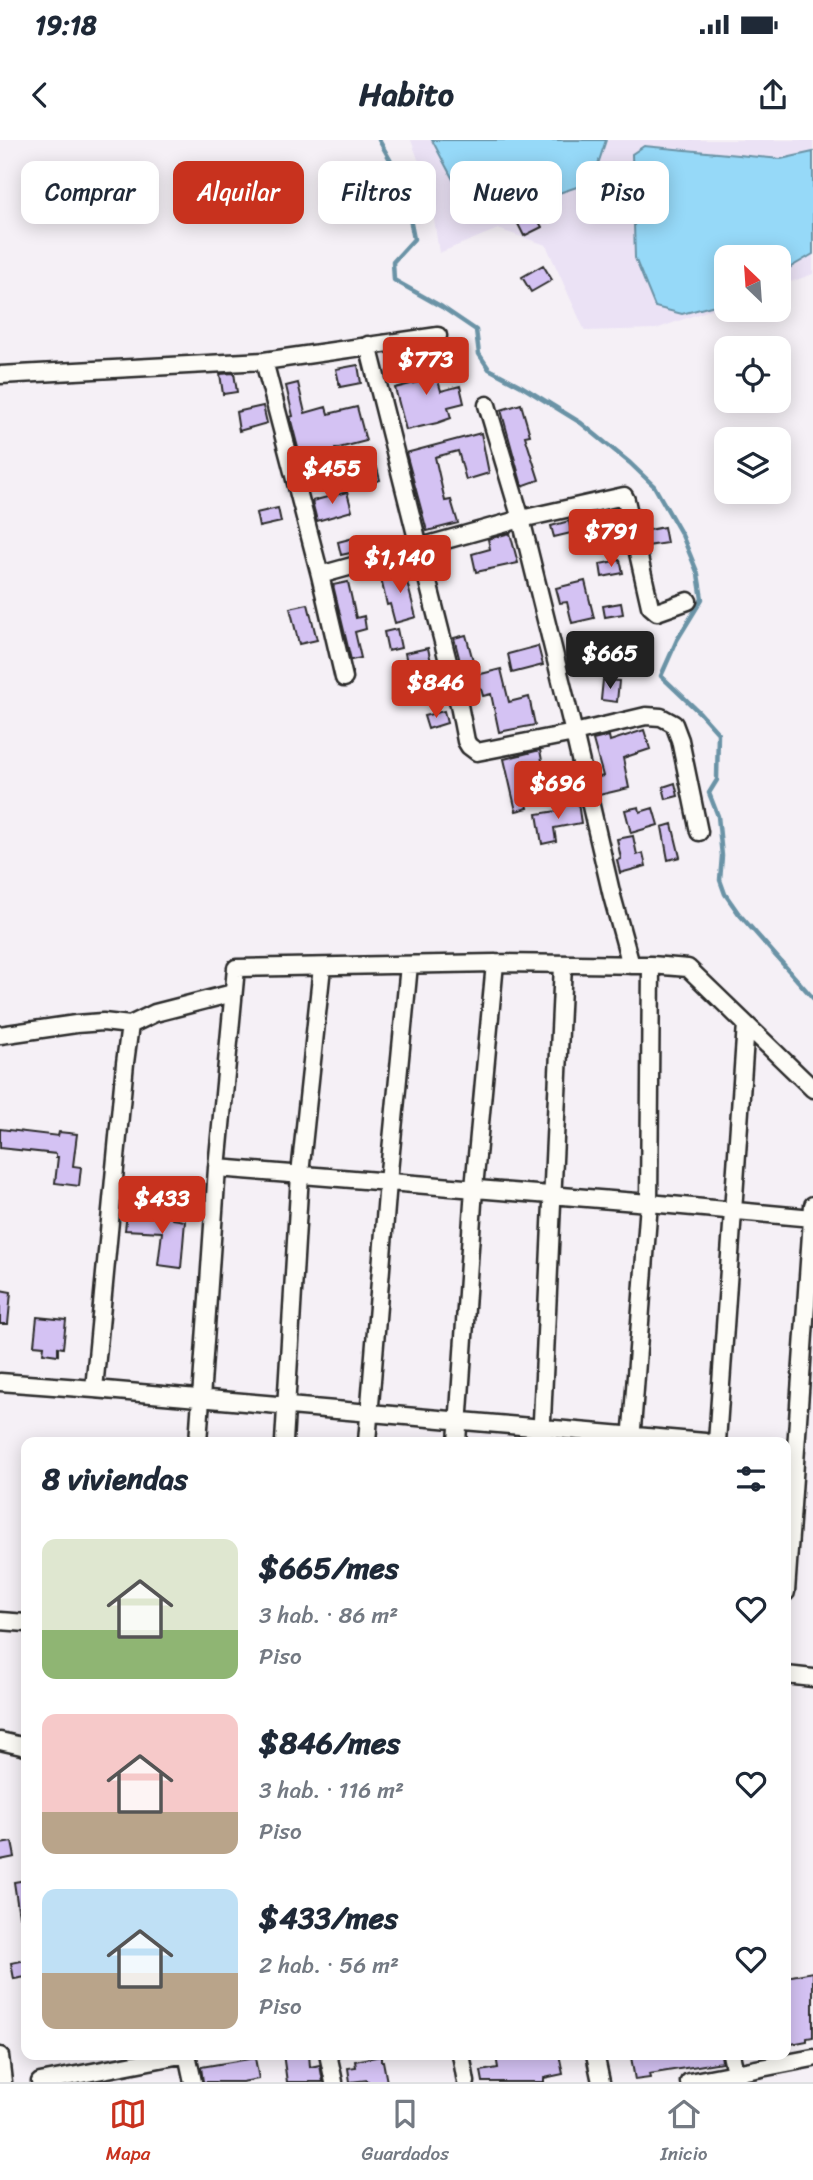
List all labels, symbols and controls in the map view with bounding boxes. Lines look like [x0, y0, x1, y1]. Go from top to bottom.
text: 19:18 [35, 2, 97, 48]
text: Habito [359, 66, 454, 123]
icon: back [21, 76, 59, 114]
icon: share [754, 76, 792, 114]
chip: Comprar [21, 161, 159, 224]
chip: Alquilar [173, 161, 304, 224]
chip: Filtros [318, 161, 436, 224]
chip: Nuevo [450, 161, 562, 224]
chip: Piso [576, 161, 669, 224]
north arrow [714, 245, 791, 322]
map controls [714, 245, 791, 504]
button: locate [714, 336, 791, 413]
pin: $773 [385, 338, 467, 397]
text: $773 [399, 339, 453, 380]
button: layers [714, 427, 791, 504]
pin: $455 [291, 446, 373, 506]
text: $455 [303, 448, 361, 489]
pin: $791 [570, 510, 652, 569]
text: $791 [585, 511, 637, 552]
pin: $1,140 [343, 536, 457, 595]
text: $1,140 [365, 537, 435, 578]
pin: $665 [569, 631, 651, 691]
text: $665 [582, 633, 638, 674]
pin: $846 [395, 660, 477, 720]
text: $846 [408, 662, 464, 703]
pin: $696 [517, 762, 599, 821]
text: $696 [530, 763, 586, 804]
pin: $433 [121, 1176, 203, 1236]
text: $433 [134, 1178, 190, 1219]
text: 8 viviendas [42, 1452, 188, 1506]
icon: filters [732, 1460, 770, 1498]
text: $665/mes [259, 1541, 399, 1595]
icon: home [98, 1567, 182, 1651]
icon: heart [732, 1590, 770, 1628]
text: 3 hab. · 86 m² [259, 1595, 398, 1636]
text: Piso [259, 1636, 302, 1677]
text: $846/mes [259, 1716, 400, 1770]
icon: home [98, 1742, 182, 1826]
icon: heart [732, 1765, 770, 1803]
text: 3 hab. · 116 m² [259, 1770, 404, 1811]
text: Piso [259, 1811, 302, 1852]
text: $433/mes [259, 1891, 398, 1945]
icon: home [98, 1917, 182, 2001]
icon: heart [732, 1940, 770, 1978]
text: 2 hab. · 56 m² [259, 1945, 399, 1986]
text: Piso [259, 1986, 302, 2027]
tab: Mapa [106, 2095, 150, 2170]
tab: Guardados [362, 2095, 449, 2170]
tab: Inicio [660, 2095, 707, 2170]

